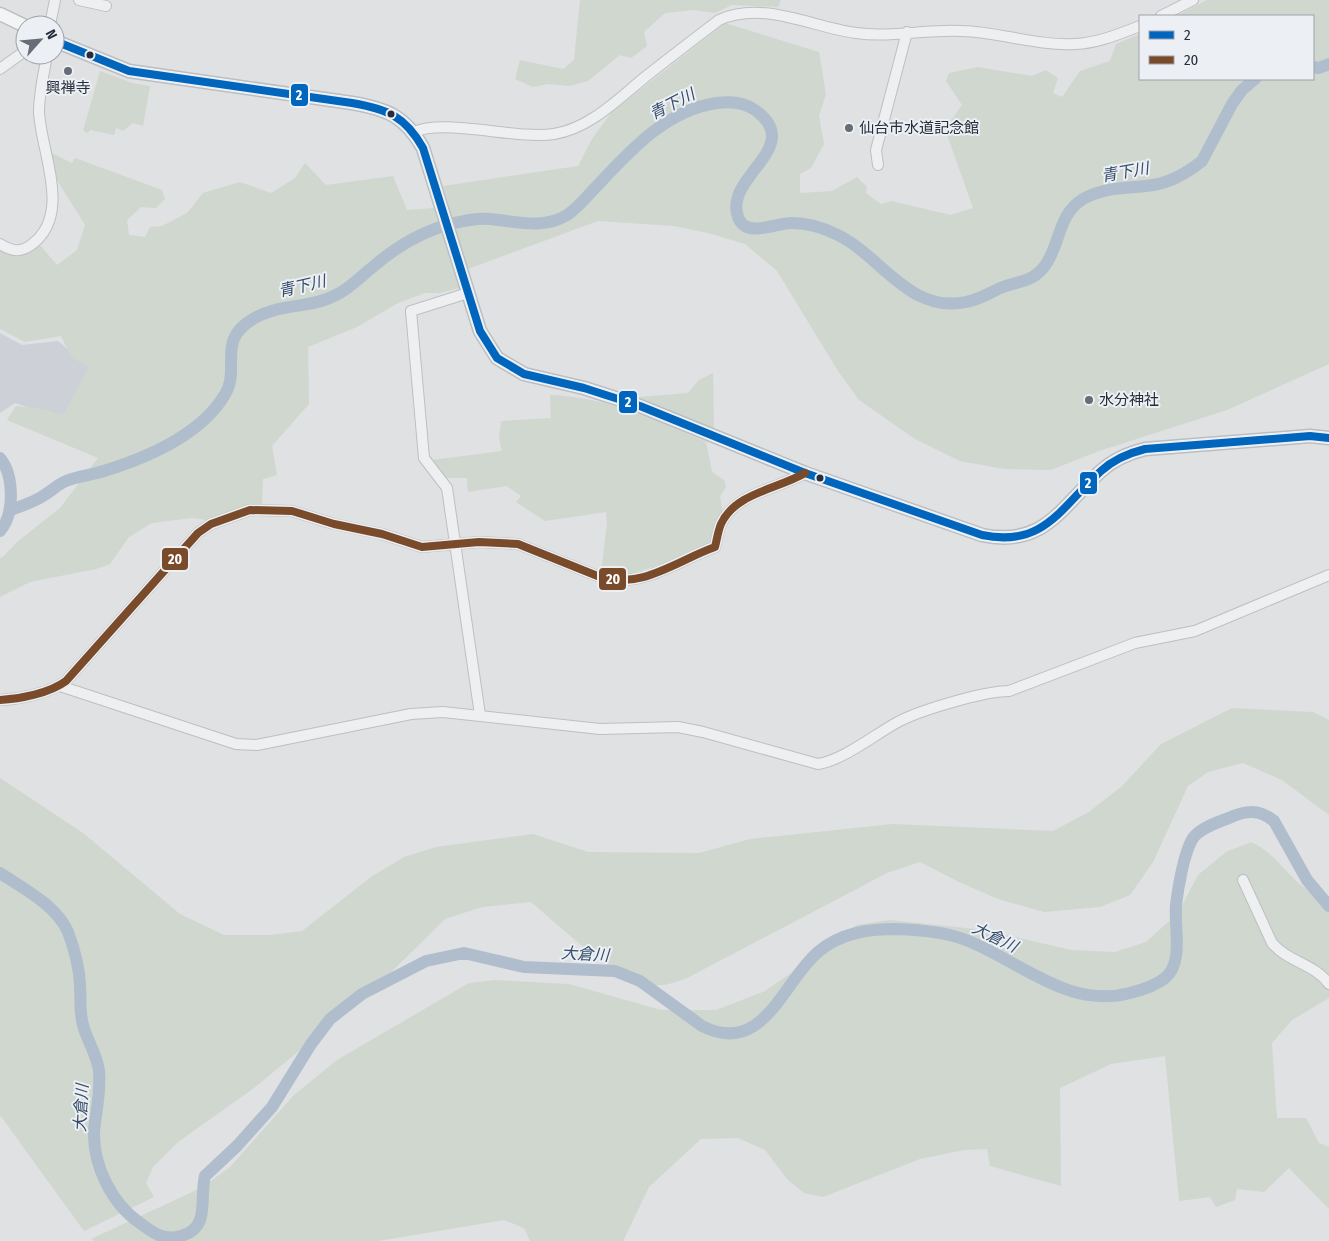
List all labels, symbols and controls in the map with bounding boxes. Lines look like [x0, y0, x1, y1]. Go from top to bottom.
north arrow [15, 15, 65, 65]
legend [1139, 15, 1314, 80]
text: 2 [1184, 26, 1191, 44]
text: N [42, 27, 61, 42]
unlabelled marker [85, 50, 95, 60]
text: 20 [1184, 51, 1198, 69]
marker: 興禅寺 [62, 65, 74, 77]
place label: 興禅寺 [45, 79, 91, 97]
line badge: 2 [290, 83, 309, 107]
water label: 青下川 [646, 84, 699, 123]
text: 2 [295, 87, 303, 104]
unlabelled marker [386, 109, 396, 119]
place label: 仙台市水道記念館 [859, 119, 979, 137]
marker: 仙台市水道記念館 [843, 122, 855, 134]
water label: 青下川 [1100, 158, 1152, 186]
water label: 青下川 [276, 271, 329, 301]
line badge: 2 [618, 390, 638, 414]
place label: 水分神社 [1099, 391, 1159, 409]
text: 2 [624, 394, 632, 411]
marker: 水分神社 [1083, 394, 1095, 406]
line badge: 2 [1079, 471, 1098, 495]
unlabelled marker [815, 473, 825, 483]
text: 2 [1084, 475, 1092, 492]
line badge: 20 [161, 547, 189, 571]
text: 20 [167, 551, 182, 568]
line badge: 20 [598, 567, 627, 591]
text: 20 [605, 571, 620, 588]
water label: 大倉川 [969, 918, 1023, 957]
water label: 大倉川 [561, 943, 611, 965]
water label: 大倉川 [70, 1082, 92, 1132]

